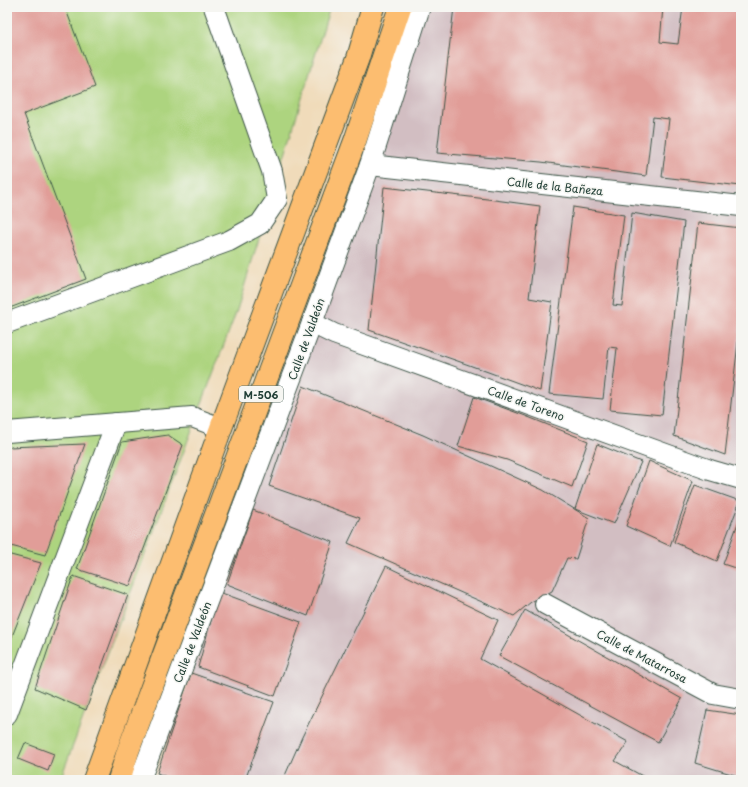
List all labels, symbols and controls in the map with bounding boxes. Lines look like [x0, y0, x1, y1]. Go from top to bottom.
street label: Calle de la Bañeza [506, 172, 604, 200]
street label: Calle de Valdeón [283, 296, 329, 382]
street label: Calle de Toreno [485, 381, 567, 425]
road number: M-506 [239, 386, 283, 402]
street label: Calle de Valdeón [169, 599, 215, 685]
street label: Calle de Matarrosa [594, 625, 690, 687]

